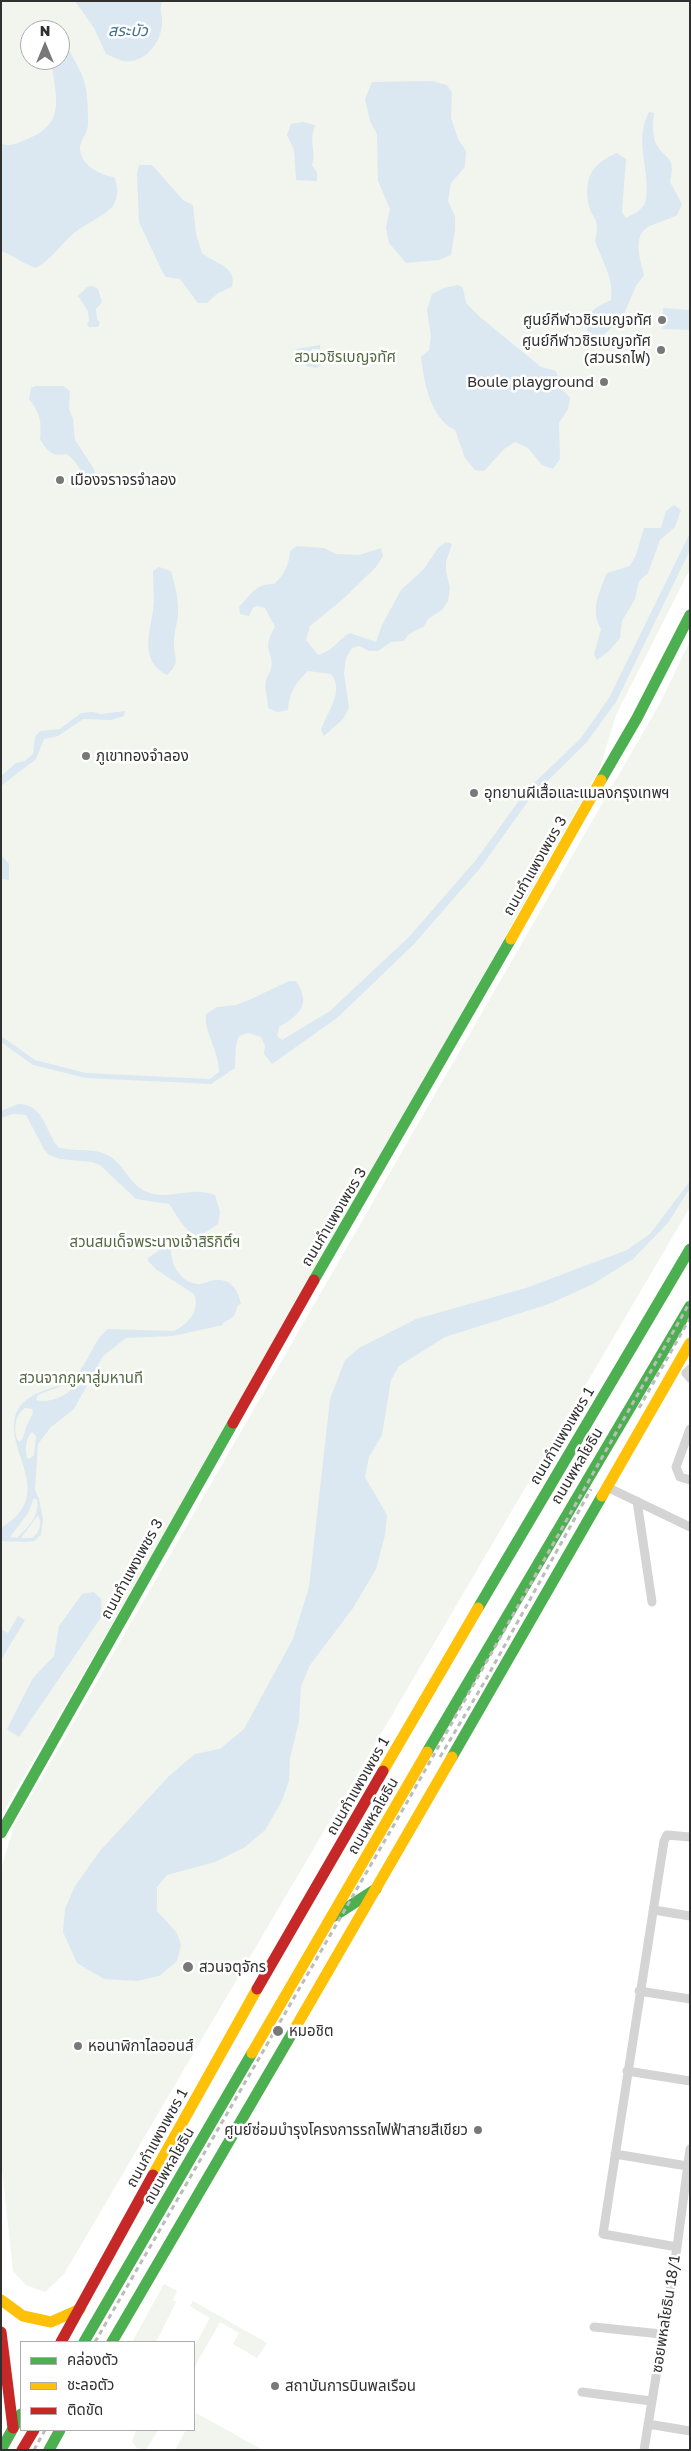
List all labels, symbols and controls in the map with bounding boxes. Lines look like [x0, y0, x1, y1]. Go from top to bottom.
north arrow [20, 20, 70, 70]
water label: สระบัว [108, 21, 148, 41]
text: N [40, 22, 50, 39]
place label: ศูนย์กีฬาวชิรเบญจทัศ [523, 311, 652, 329]
marker: ศูนย์กีฬาวชิรเบญจทัศ [656, 314, 668, 326]
place label: ศูนย์กีฬาวชิรเบญจทัศ (สวนรถไฟ) [522, 332, 651, 367]
marker: ศูนย์กีฬาวชิรเบญจทัศ (สวนรถไฟ) [655, 344, 667, 356]
park label: สวนวชิรเบญจทัศ [294, 348, 396, 366]
place label: Boule playground [467, 373, 594, 391]
marker: Boule playground [598, 376, 610, 388]
place label: เมืองจราจรจำลอง [70, 471, 176, 489]
marker: เมืองจราจรจำลอง [54, 474, 66, 486]
place label: ภูเขาทองจำลอง [96, 747, 189, 765]
marker: ภูเขาทองจำลอง [80, 750, 92, 762]
place label: อุทยานผีเสื้อและแมลงกรุงเทพฯ [484, 784, 670, 802]
marker: อุทยานผีเสื้อและแมลงกรุงเทพฯ [468, 787, 480, 799]
street label: ถนนกำแพงเพชร 3 [499, 813, 571, 919]
street label: ถนนกำแพงเพชร 3 [297, 1164, 371, 1270]
park label: สวนสมเด็จพระนางเจ้าสิริกิติ์ฯ [70, 1233, 240, 1251]
park label: สวนจากภูผาสู่มหานที [19, 1369, 143, 1387]
street label: ถนนกำแพงเพชร 1 [526, 1384, 598, 1488]
street label: ถนนพหลโยธิน [547, 1425, 607, 1507]
street label: ถนนกำแพงเพชร 3 [97, 1516, 167, 1622]
street label: ถนนกำแพงเพชร 1 [323, 1734, 393, 1838]
street label: ถนนพหลโยธิน [344, 1774, 402, 1858]
place label: สวนจตุจักร [199, 1958, 266, 1976]
marker: สวนจตุจักร [181, 1960, 195, 1974]
place label: หมอชิต [289, 2022, 333, 2040]
marker: หมอชิต [271, 2024, 285, 2038]
place label: หอนาฬิกาไลออนส์ [88, 2037, 193, 2055]
marker: หอนาฬิกาไลออนส์ [72, 2040, 84, 2052]
street label: ถนนกำแพงเพชร 1 [122, 2085, 192, 2191]
place label: ศูนย์ซ่อมบำรุงโครงการรถไฟฟ้าสายสีเขียว [224, 2121, 468, 2139]
street label: ถนนพหลโยธิน [140, 2124, 198, 2208]
marker: ศูนย์ซ่อมบำรุงโครงการรถไฟฟ้าสายสีเขียว [472, 2124, 484, 2136]
street label: ซอยพหลโยธิน 18/1 [648, 2254, 684, 2374]
legend [20, 2341, 195, 2431]
text: คล่องตัว [67, 2350, 118, 2368]
text: ชะลอตัว [67, 2375, 114, 2393]
place label: สถาบันการบินพลเรือน [285, 2377, 416, 2395]
marker: สถาบันการบินพลเรือน [269, 2380, 281, 2392]
text: ติดขัด [67, 2400, 103, 2418]

